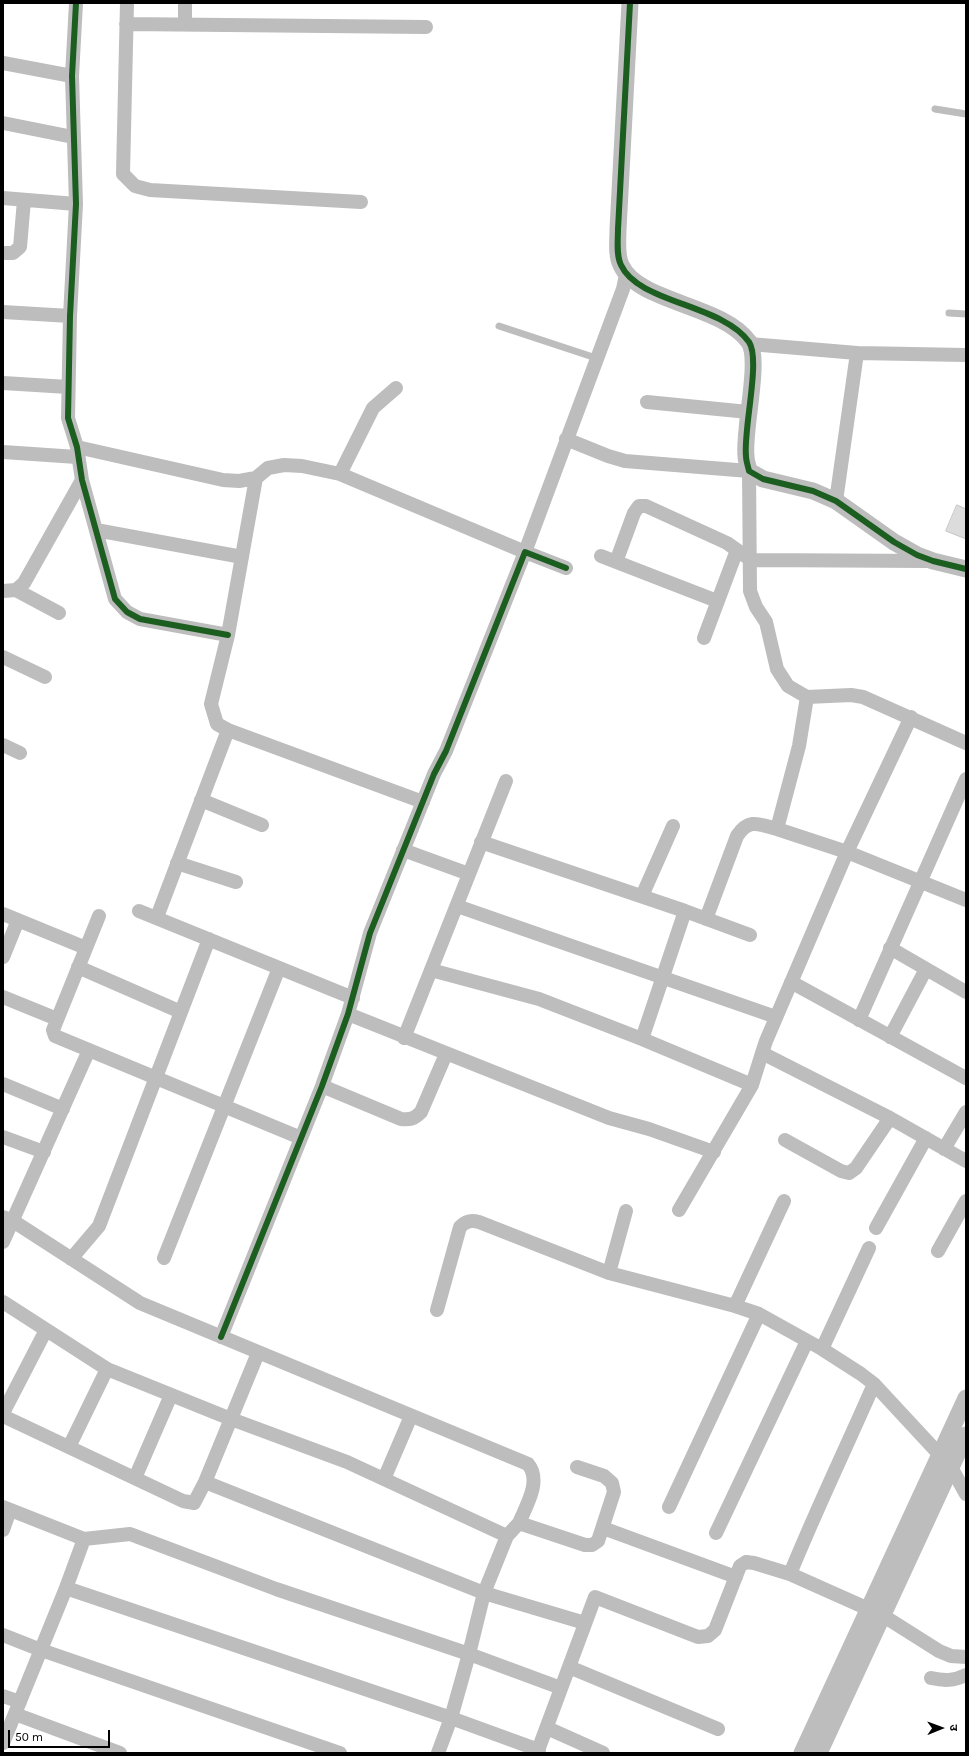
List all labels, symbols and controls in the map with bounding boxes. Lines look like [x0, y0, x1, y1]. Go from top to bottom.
north arrow [921, 1708, 961, 1748]
scale bar [10, 1722, 112, 1748]
text: उ [947, 1724, 960, 1731]
text: 50 m [15, 1730, 43, 1744]

